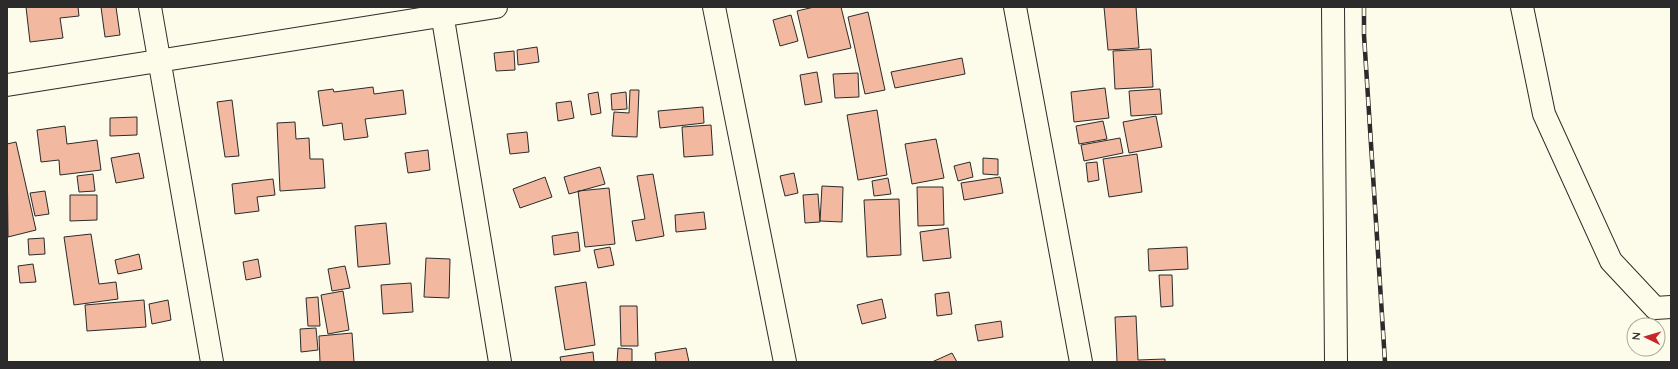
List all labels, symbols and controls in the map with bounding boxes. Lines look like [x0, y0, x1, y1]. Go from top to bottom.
north arrow [1626, 317, 1666, 357]
text: N [1629, 331, 1643, 341]

